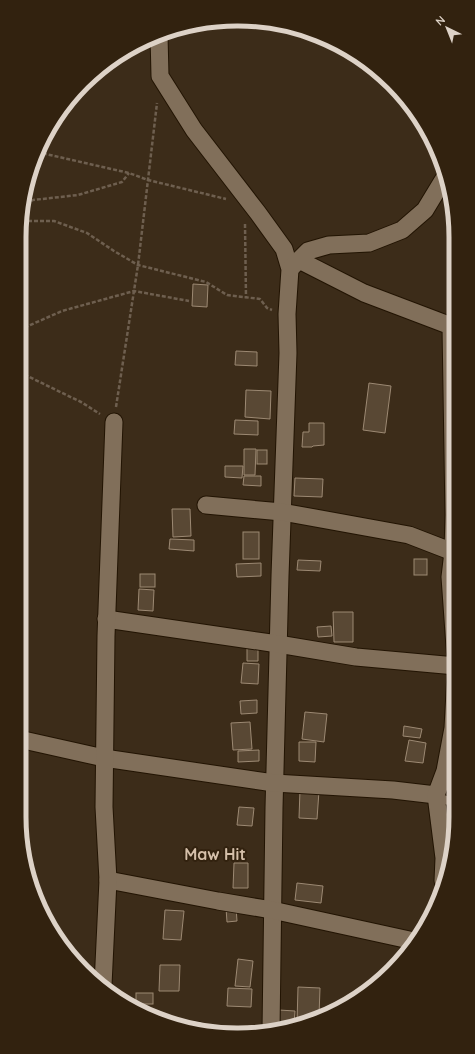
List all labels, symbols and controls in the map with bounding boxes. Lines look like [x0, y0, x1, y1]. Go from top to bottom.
north arrow [427, 8, 467, 48]
text: N [432, 13, 448, 29]
district label: Maw Hit [184, 844, 246, 864]

